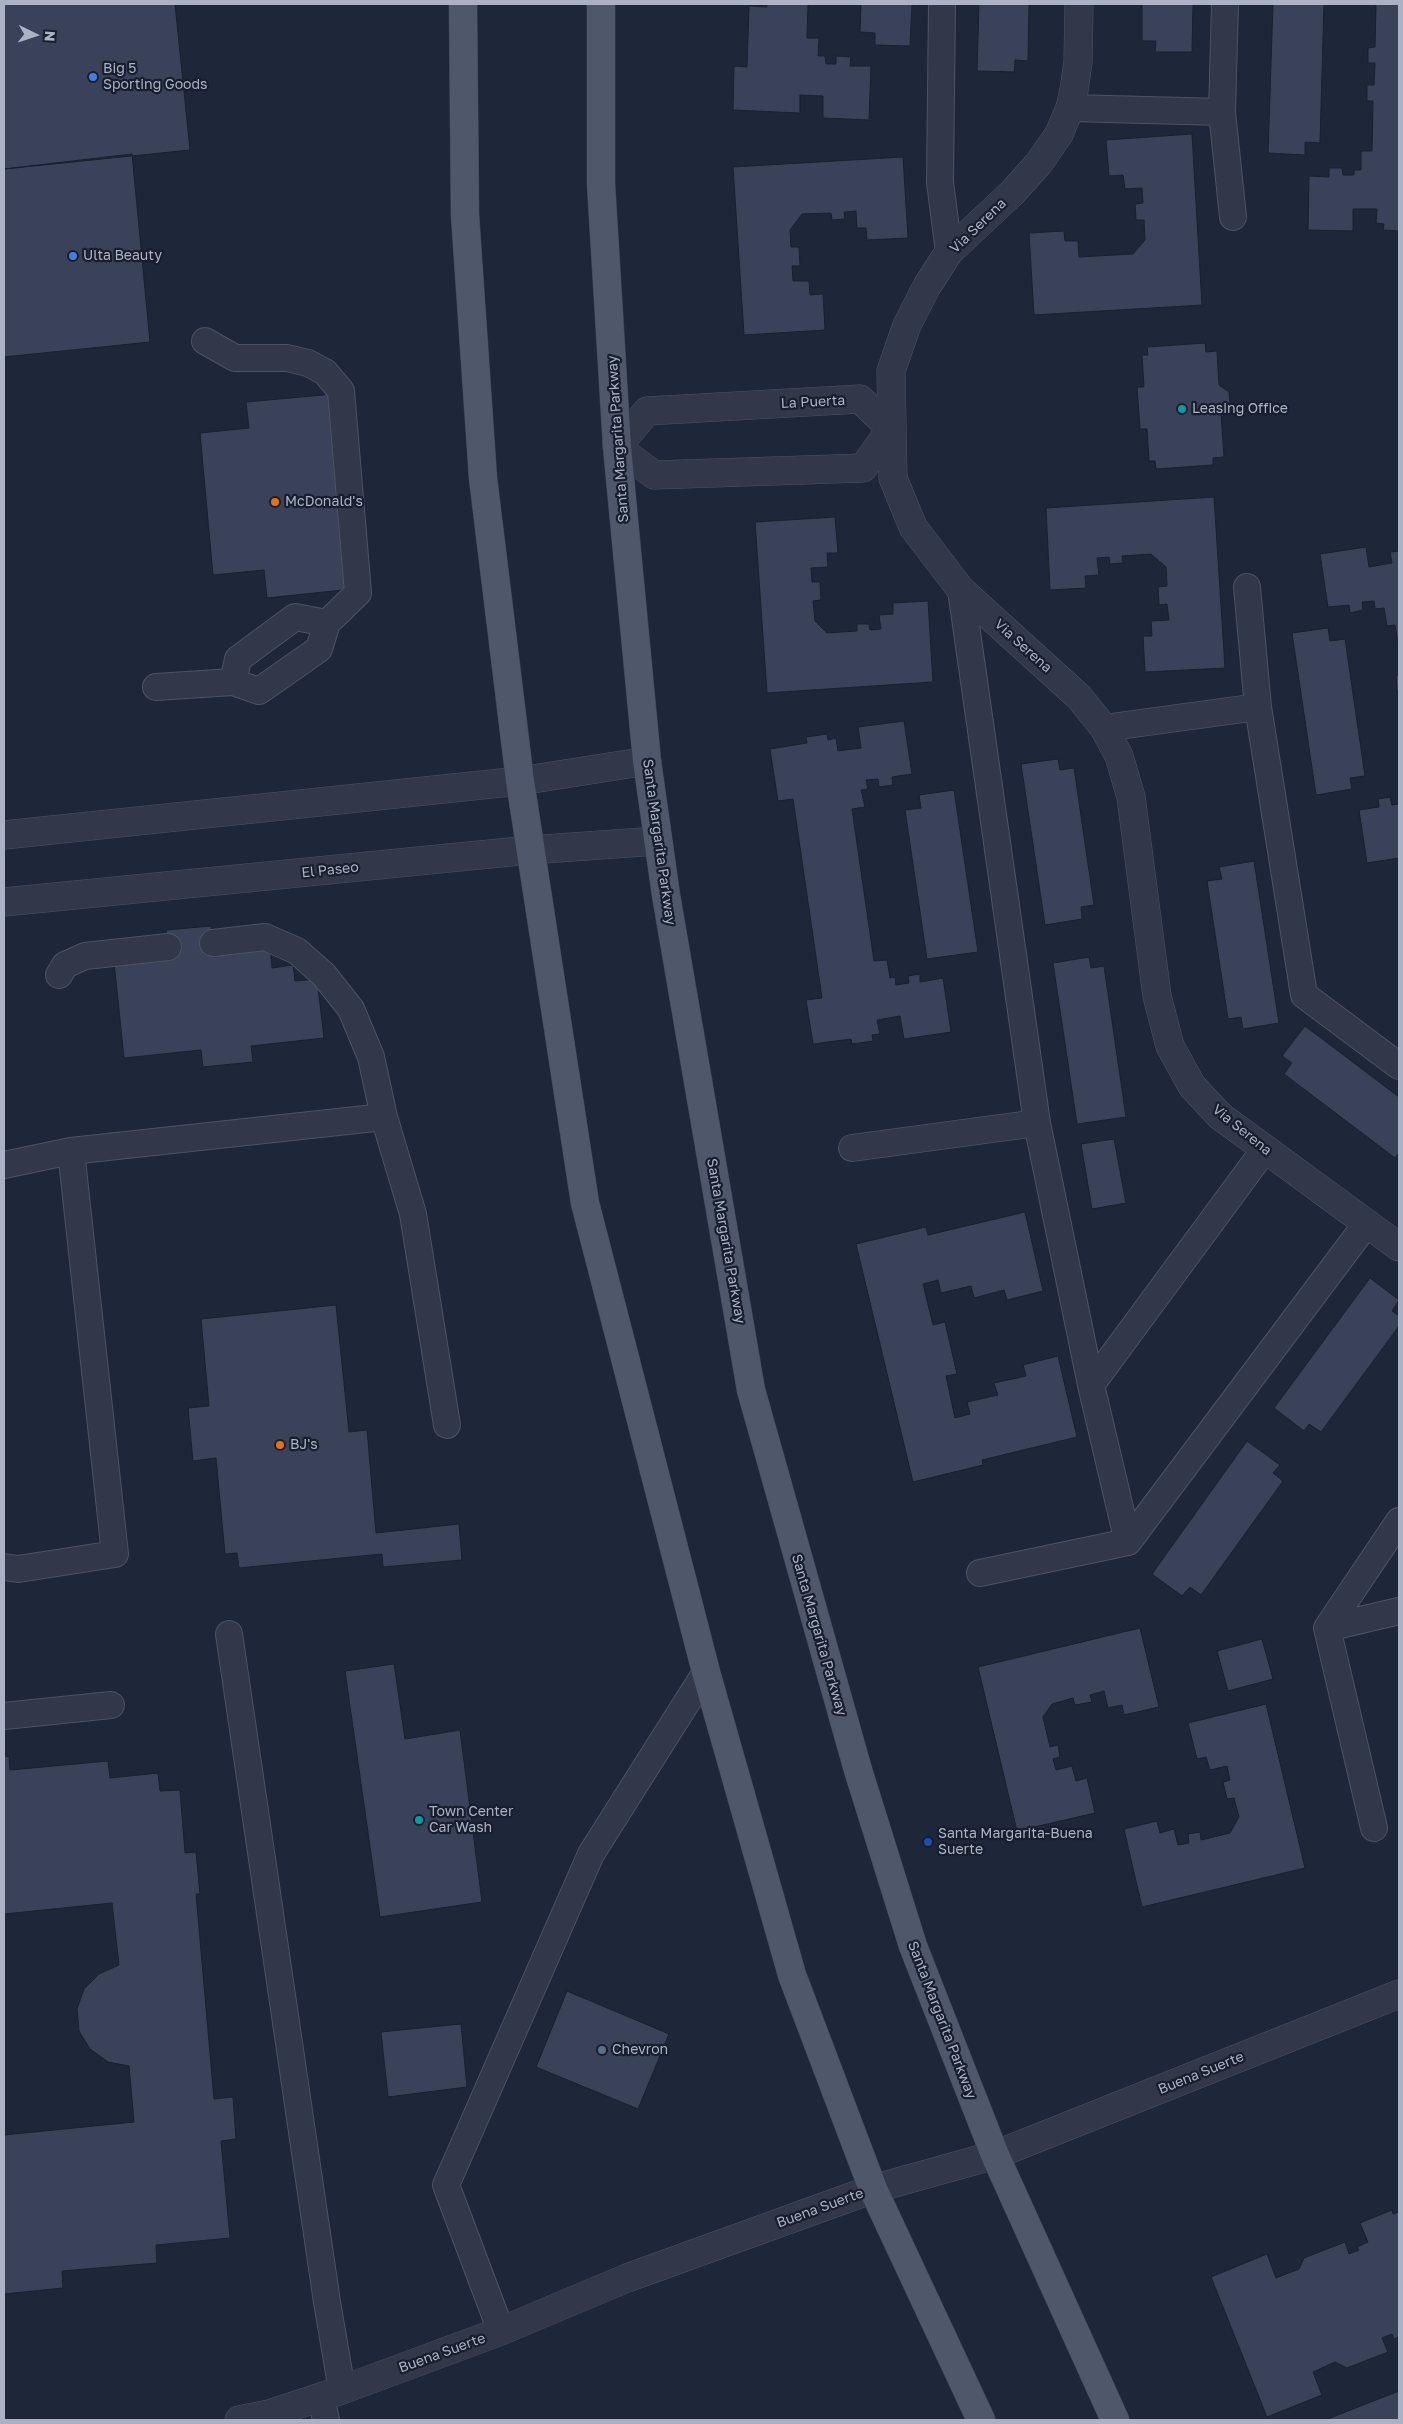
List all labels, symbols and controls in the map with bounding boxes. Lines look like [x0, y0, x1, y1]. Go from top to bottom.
north arrow [10, 10, 60, 60]
text: N [42, 30, 59, 42]
place label: Big 5 Sporting Goods [103, 61, 207, 94]
marker: Big 5 Sporting Goods [87, 71, 99, 83]
street label: Via Serena [946, 195, 1010, 257]
place label: Ulta Beauty [83, 248, 162, 264]
marker: Ulta Beauty [67, 250, 79, 262]
street label: Santa Margarita Parkway [604, 355, 632, 523]
street label: La Puerta [780, 392, 846, 412]
place label: Leasing Office [1192, 401, 1288, 417]
marker: Leasing Office [1176, 403, 1188, 415]
place label: McDonald's [285, 494, 363, 510]
marker: McDonald's [269, 496, 281, 508]
street label: Via Serena [991, 616, 1055, 676]
street label: Santa Margarita Parkway [639, 758, 679, 926]
street label: El Paseo [301, 859, 359, 881]
street label: Via Serena [1209, 1101, 1275, 1159]
street label: Santa Margarita Parkway [703, 1157, 749, 1325]
place label: BJ's [290, 1437, 318, 1453]
marker: BJ's [274, 1439, 286, 1451]
street label: Santa Margarita Parkway [788, 1552, 850, 1718]
place label: Town Center Car Wash [429, 1804, 513, 1836]
marker: Town Center Car Wash [413, 1814, 425, 1826]
place label: Santa Margarita-Buena Suerte [938, 1826, 1093, 1858]
marker: Santa Margarita-Buena Suerte [922, 1836, 934, 1848]
street label: Santa Margarita Parkway [904, 1939, 980, 2101]
place label: Chevron [612, 2042, 668, 2058]
marker: Chevron [596, 2044, 608, 2056]
street label: Buena Suerte [1156, 2048, 1246, 2098]
street label: Buena Suerte [774, 2185, 866, 2231]
street label: Buena Suerte [396, 2330, 488, 2376]

